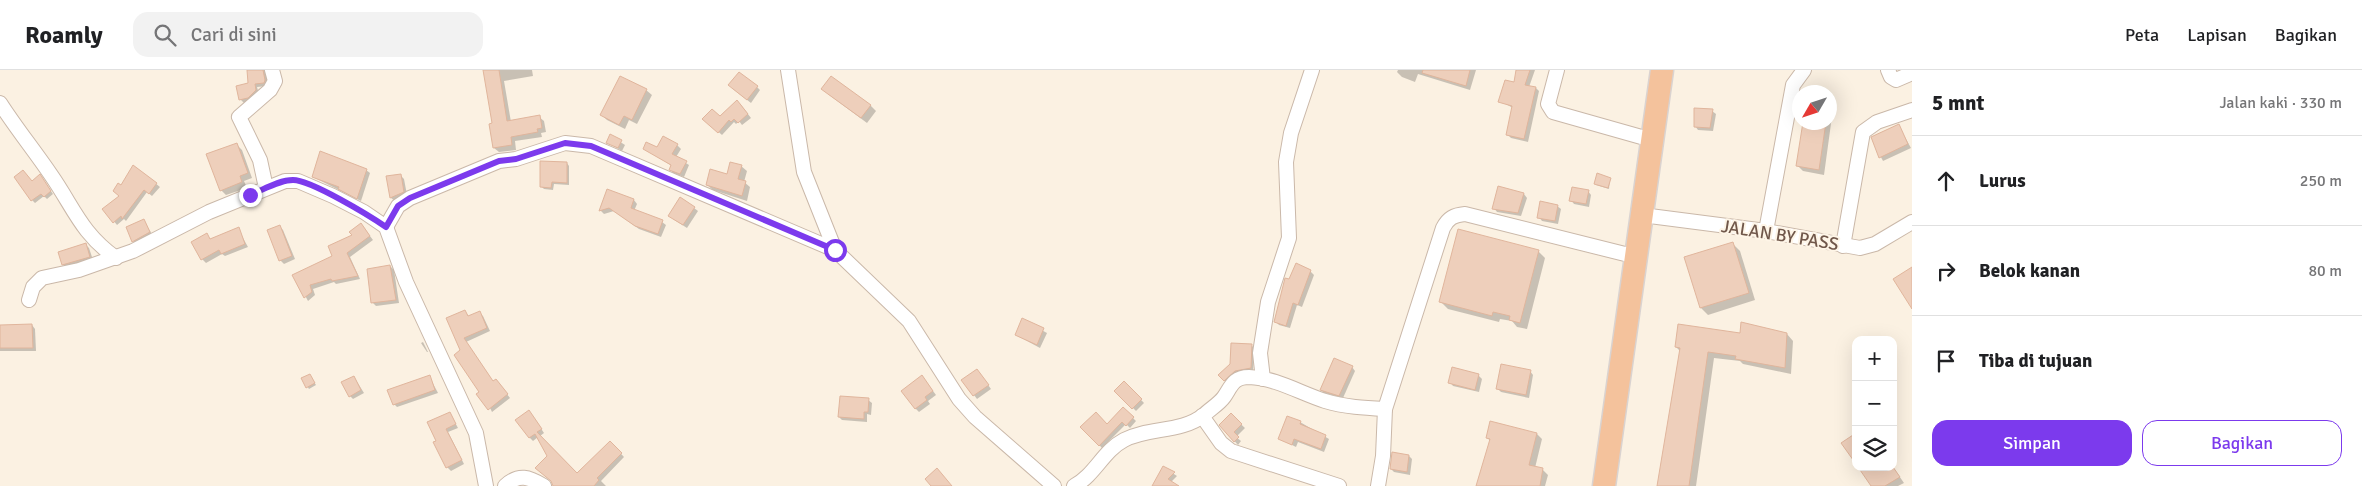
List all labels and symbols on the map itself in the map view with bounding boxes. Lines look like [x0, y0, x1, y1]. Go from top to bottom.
north arrow [1792, 85, 1837, 130]
route end [239, 184, 262, 207]
street label: JALAN BY PASS [1720, 215, 1840, 255]
route start [824, 239, 847, 262]

